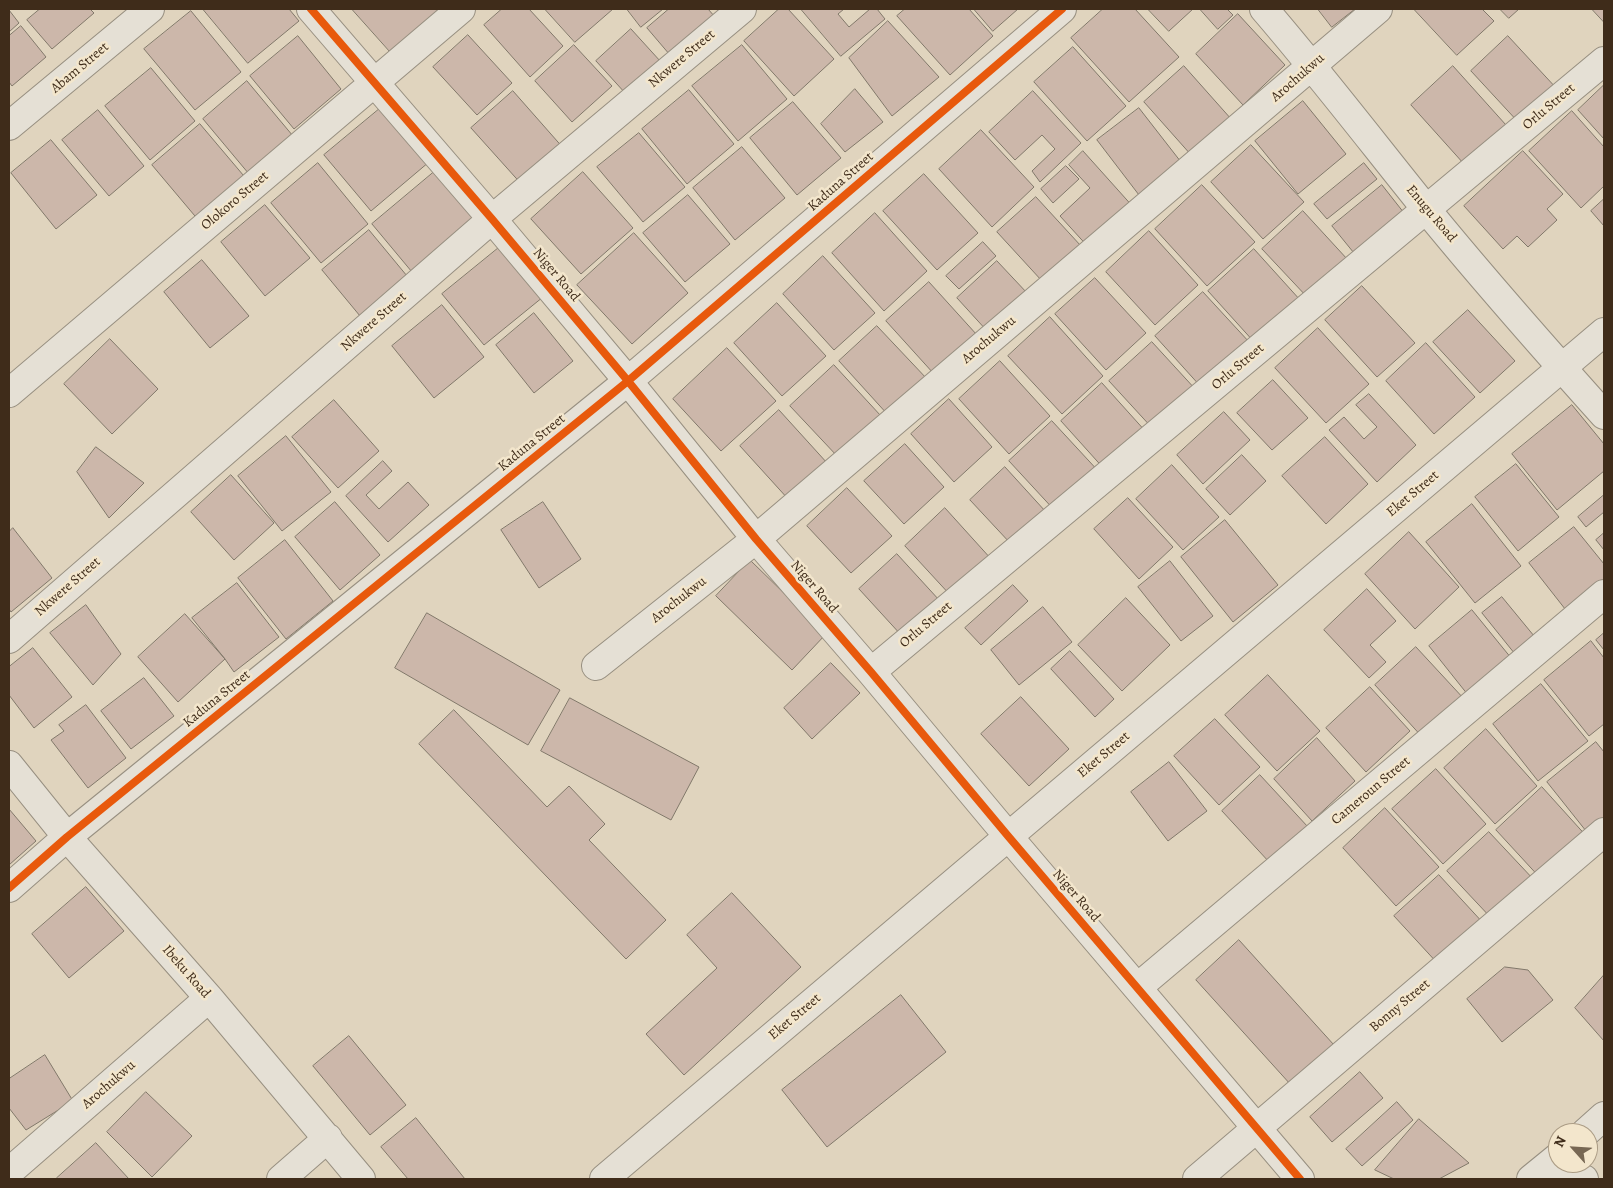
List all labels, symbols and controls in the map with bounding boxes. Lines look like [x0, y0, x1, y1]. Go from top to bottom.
street label: Nkwere Street [645, 26, 719, 92]
street label: Abam Street [48, 39, 112, 97]
street label: Arochukwu [1268, 50, 1328, 106]
street label: Orlu Street [1519, 80, 1579, 134]
street label: Kaduna Street [805, 149, 877, 215]
street label: Olokoro Street [198, 168, 272, 234]
street label: Enugu Road [1402, 182, 1460, 246]
street label: Niger Road [529, 245, 583, 305]
street label: Nkwere Street [338, 289, 410, 355]
street label: Arochukwu [959, 313, 1019, 367]
street label: Orlu Street [1208, 340, 1268, 394]
street label: Kaduna Street [495, 411, 569, 475]
street label: Eket Street [1383, 467, 1443, 521]
street label: Nkwere Street [32, 554, 104, 620]
street label: Niger Road [787, 557, 841, 617]
street label: Arochukwu [648, 573, 710, 627]
street label: Orlu Street [896, 598, 956, 652]
street label: Kaduna Street [180, 667, 254, 731]
street label: Eket Street [1074, 728, 1134, 782]
street label: Cameroun Street [1328, 753, 1414, 829]
street label: Niger Road [1049, 866, 1103, 926]
street label: Ibeku Road [158, 942, 214, 1002]
street label: Bonny Street [1366, 976, 1434, 1036]
street label: Eket Street [765, 990, 825, 1044]
street label: Arochukwu [79, 1057, 139, 1113]
north arrow [1548, 1123, 1598, 1173]
text: N [1549, 1133, 1571, 1150]

